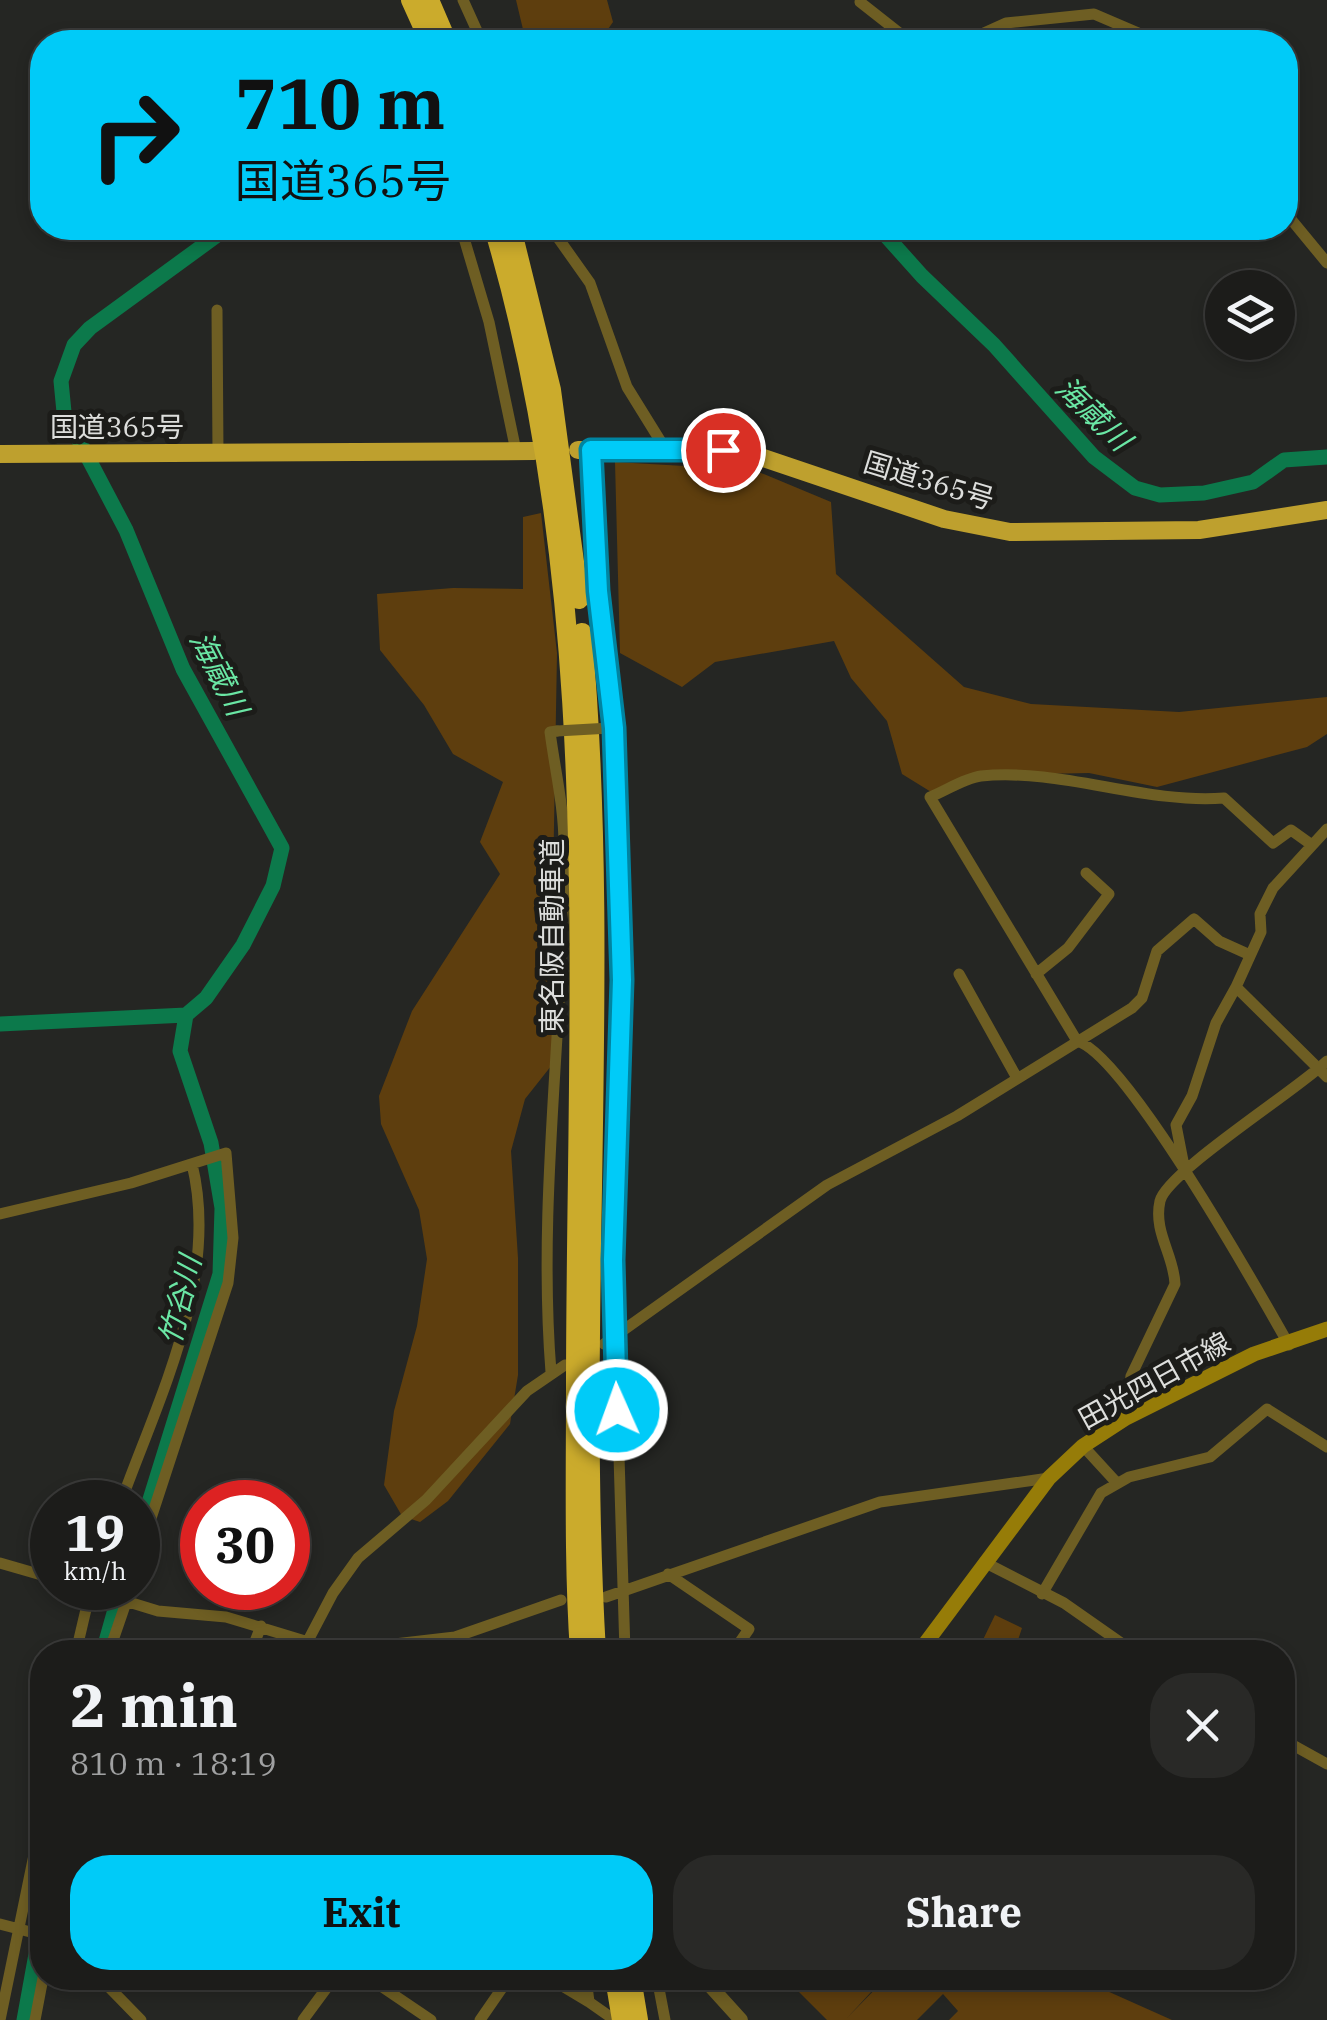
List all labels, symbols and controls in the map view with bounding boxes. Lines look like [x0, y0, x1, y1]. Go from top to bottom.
text: 710 m [235, 57, 445, 148]
icon: right [70, 70, 200, 200]
text: 国道365号 [235, 151, 451, 209]
map controls [1205, 270, 1295, 360]
button: layers [1205, 270, 1295, 360]
water label: 海蔵川 [1048, 368, 1142, 460]
street label: 国道365号 [50, 408, 184, 445]
pin [681, 408, 766, 493]
icon: arrive [696, 423, 751, 478]
street label: 国道365号 [859, 443, 999, 517]
water label: 海蔵川 [182, 624, 259, 725]
street label: 東名阪自動車道 [533, 838, 570, 1034]
water label: 竹谷川 [149, 1249, 210, 1348]
street label: 田光四日市線 [1072, 1323, 1236, 1437]
position arrow [565, 1358, 669, 1462]
speed limit sign: 30 [180, 1480, 310, 1610]
text: 19 [65, 1500, 125, 1565]
text: km/h [63, 1554, 127, 1587]
text: 2 min [70, 1665, 238, 1744]
button: close [1150, 1673, 1255, 1778]
text: 810 m · 18:19 [70, 1742, 277, 1784]
button: Exit [70, 1855, 653, 1970]
button: Share [673, 1855, 1255, 1970]

